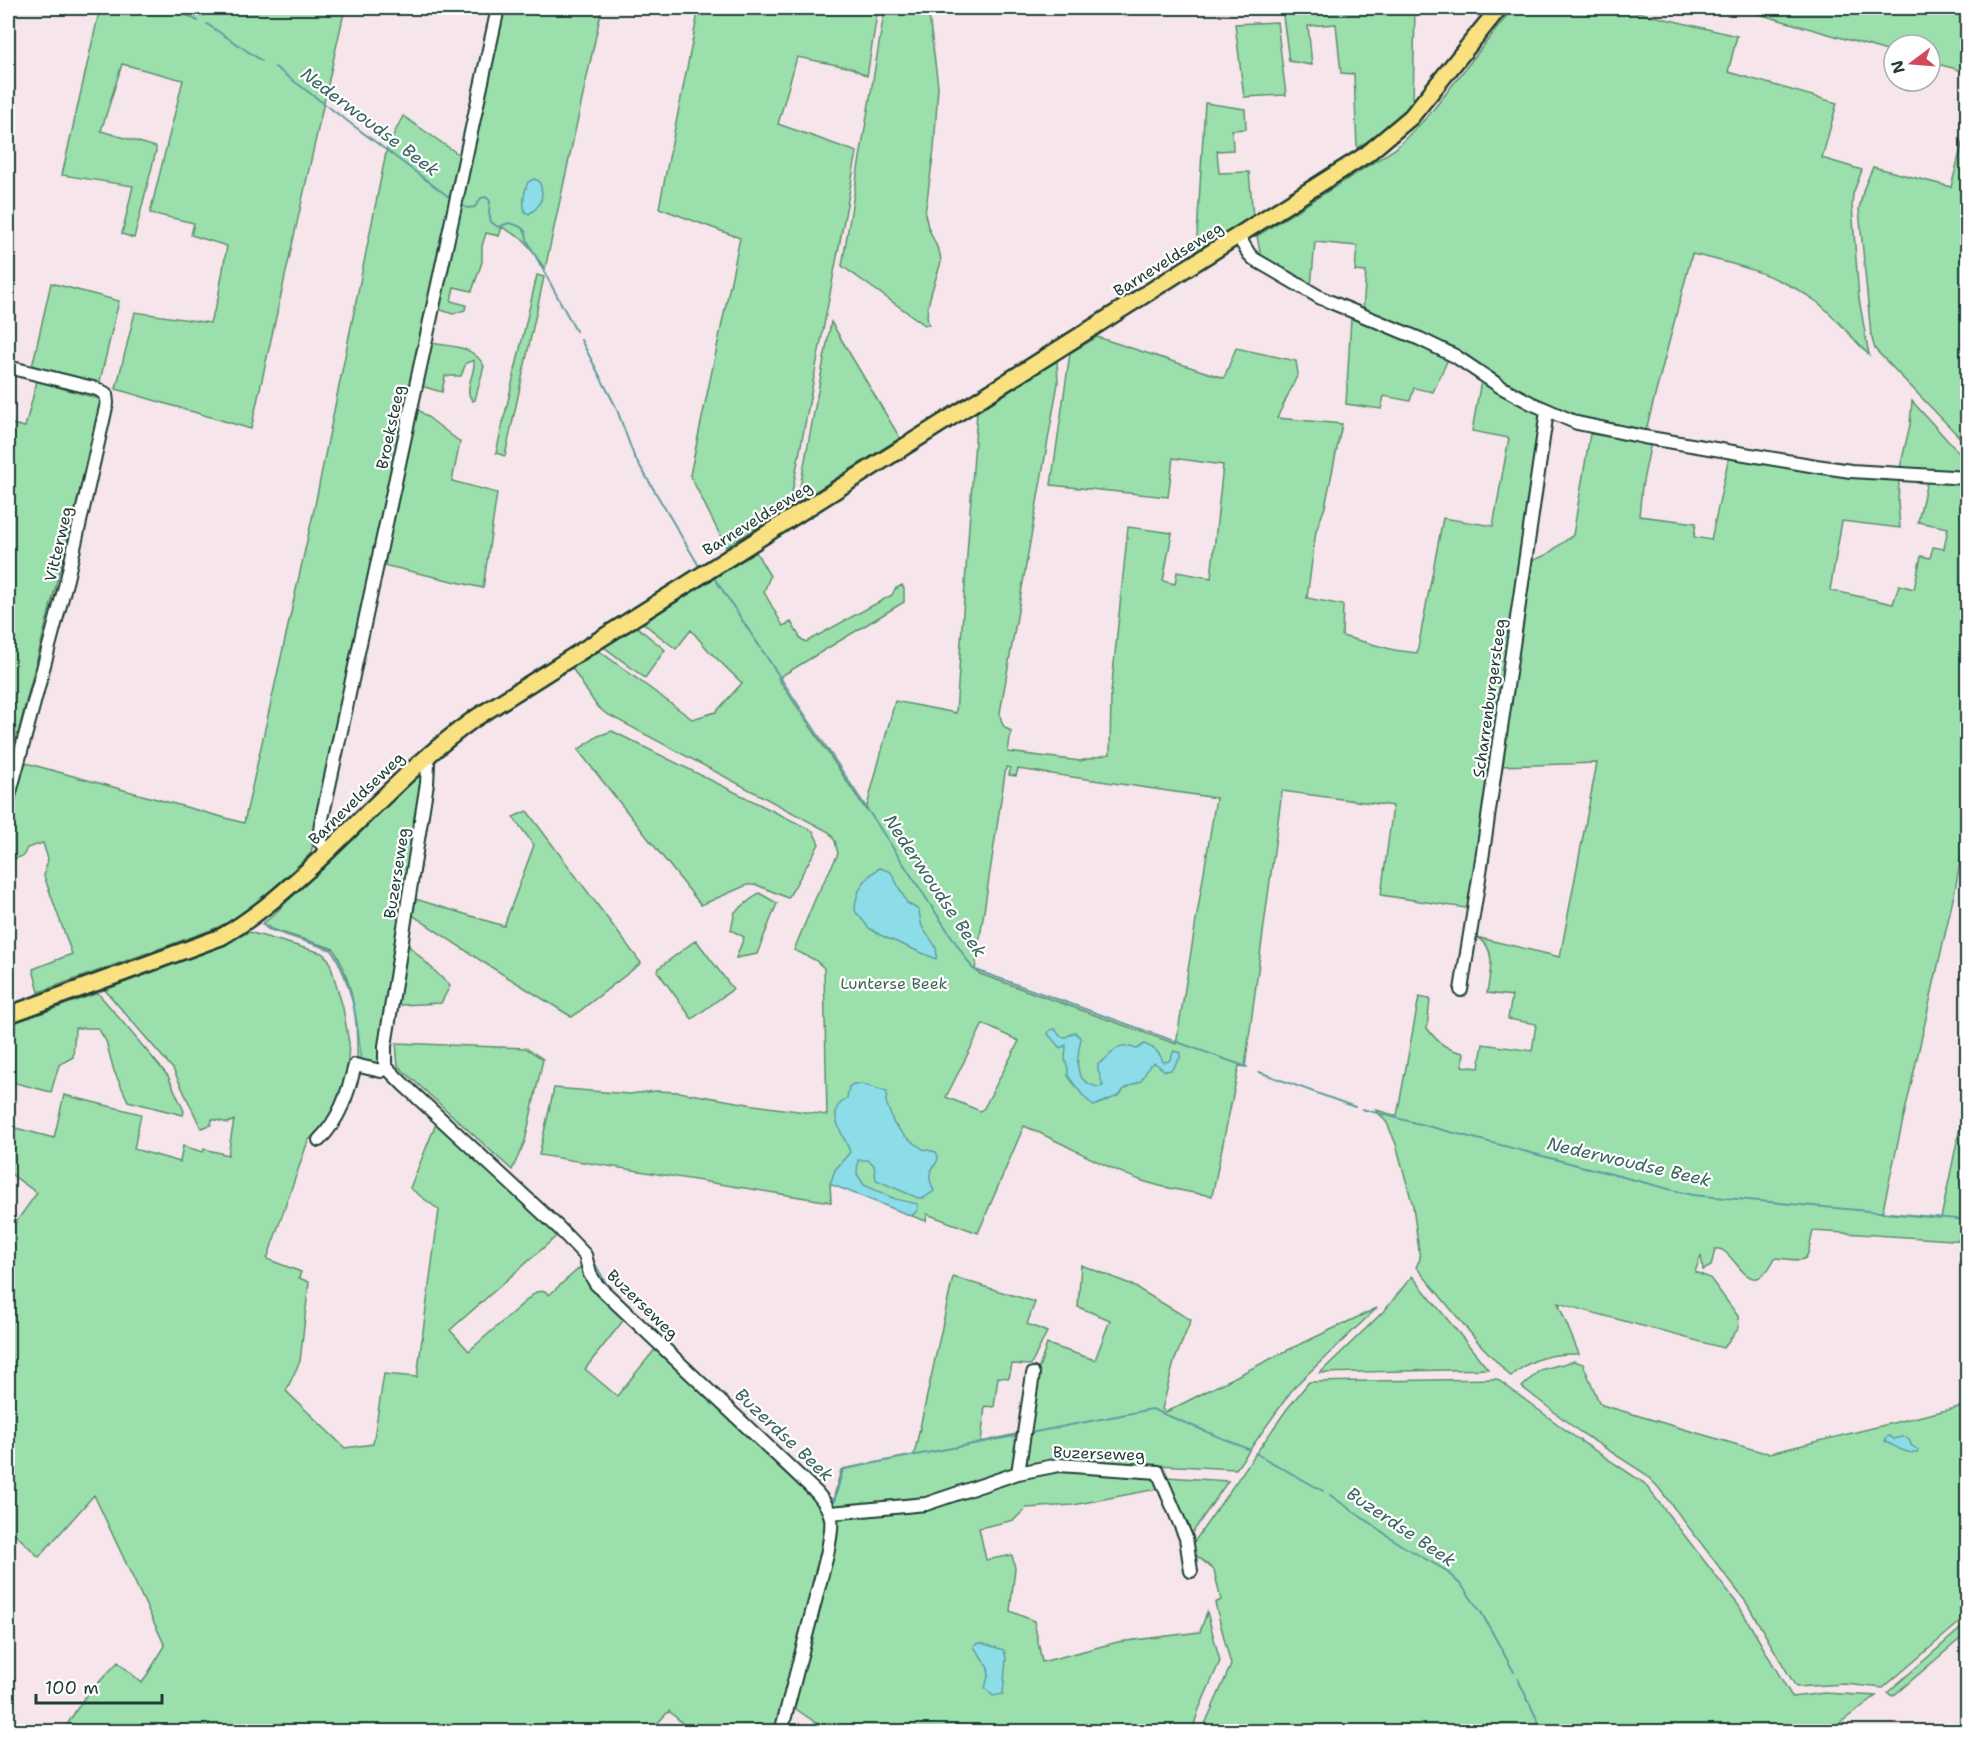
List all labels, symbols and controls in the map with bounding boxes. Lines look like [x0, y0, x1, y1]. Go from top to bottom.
north arrow [1882, 33, 1942, 93]
text: N [1886, 58, 1910, 76]
water label: Nederwoudse Beek [296, 62, 445, 182]
street label: Barneveldseweg [1110, 217, 1227, 302]
street label: Broeksteeg [371, 383, 410, 471]
street label: Barneveldseweg [699, 476, 816, 561]
street label: Vitterweg [40, 504, 77, 584]
street label: Scharrenburgersteeg [1468, 617, 1511, 779]
street label: Barneveldseweg [304, 747, 409, 849]
water label: Nederwoudse Beek [878, 810, 992, 963]
street label: Buzerseweg [379, 826, 414, 920]
park label: Lunterse Beek [840, 973, 948, 994]
water label: Nederwoudse Beek [1545, 1131, 1714, 1193]
street label: Buzerseweg [602, 1265, 683, 1344]
water label: Buzerdse Beek [729, 1383, 839, 1487]
street label: Buzerseweg [1053, 1441, 1145, 1466]
water label: Buzerdse Beek [1342, 1482, 1461, 1573]
scale bar [36, 1667, 162, 1705]
text: 100 m [45, 1676, 99, 1700]

